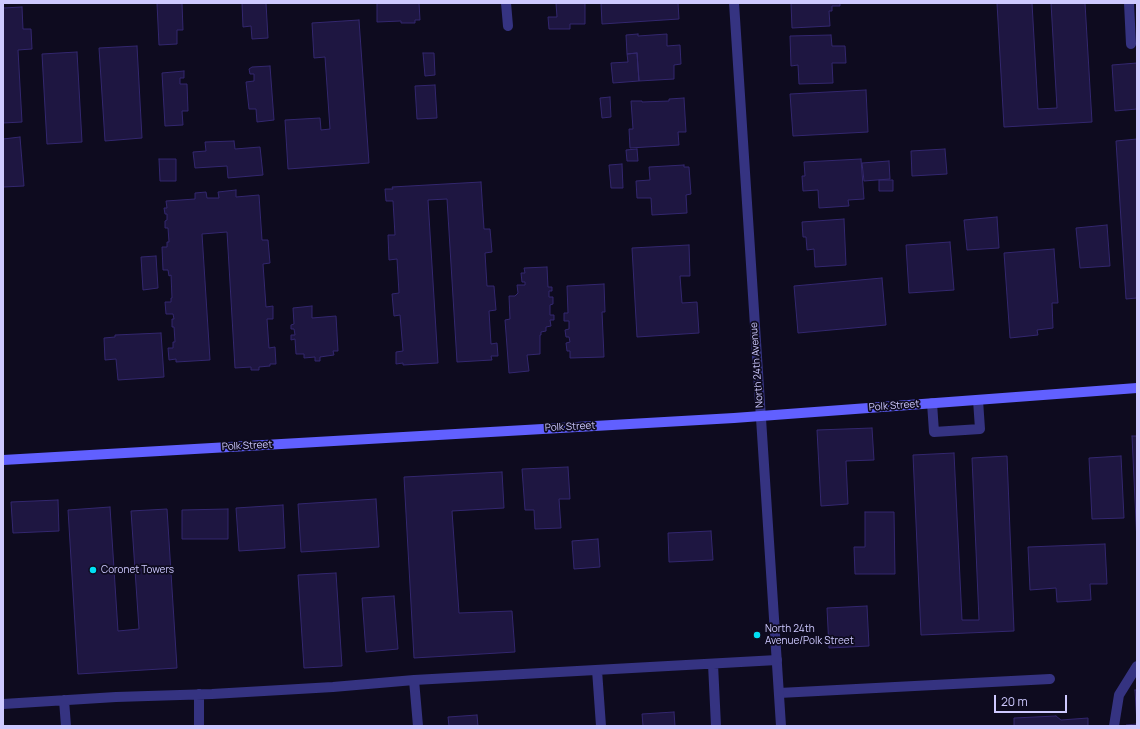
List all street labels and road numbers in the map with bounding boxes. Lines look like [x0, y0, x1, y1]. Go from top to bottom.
street label: North 24th Avenue [748, 322, 766, 408]
street label: Polk Street [868, 398, 920, 414]
street label: Polk Street [544, 420, 596, 434]
street label: Polk Street [221, 439, 273, 453]

